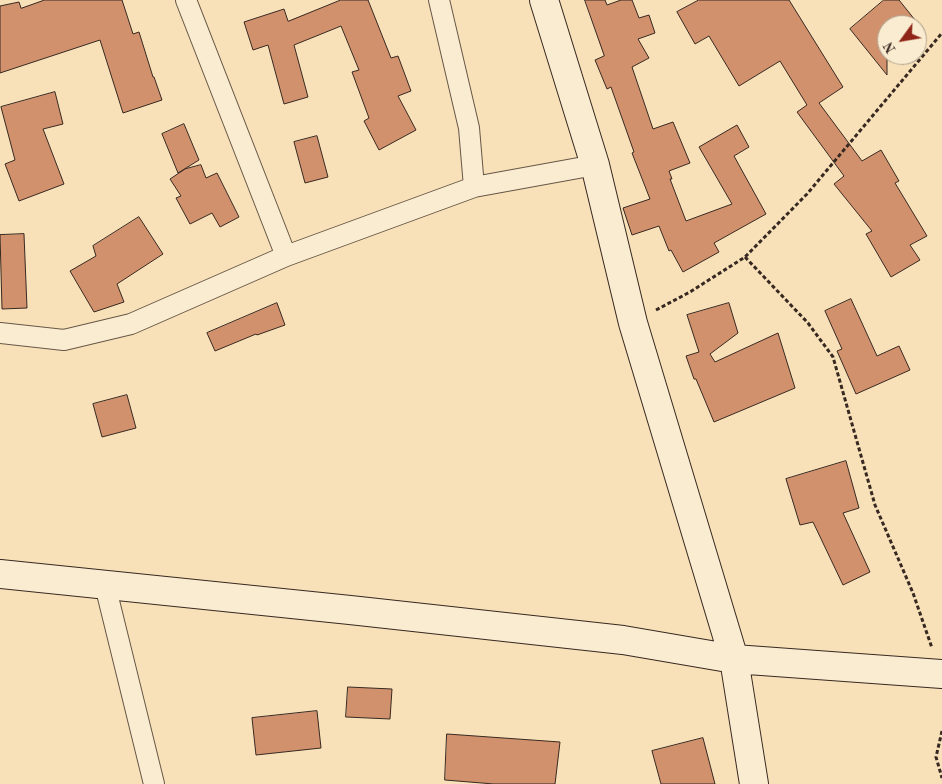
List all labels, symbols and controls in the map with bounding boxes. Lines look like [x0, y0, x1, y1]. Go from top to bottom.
north arrow [877, 15, 927, 65]
text: N [881, 39, 899, 56]

